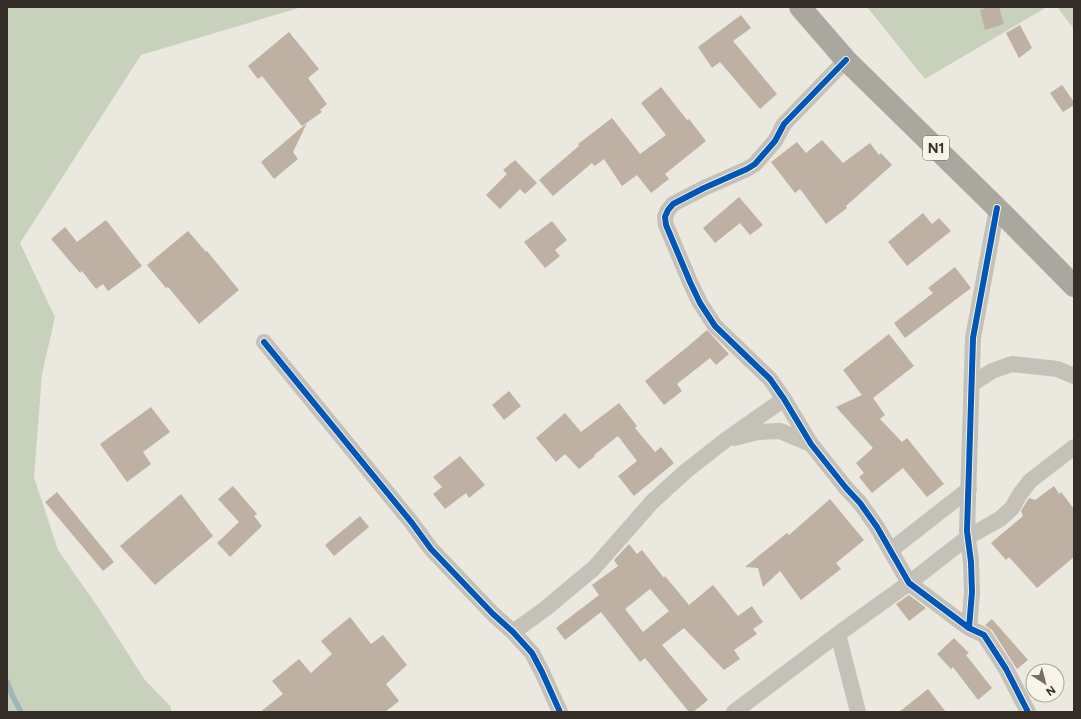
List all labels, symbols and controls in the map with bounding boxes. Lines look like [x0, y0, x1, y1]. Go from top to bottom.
road number: N1 [923, 136, 949, 160]
north arrow [1025, 663, 1065, 703]
text: N [1043, 683, 1058, 698]

